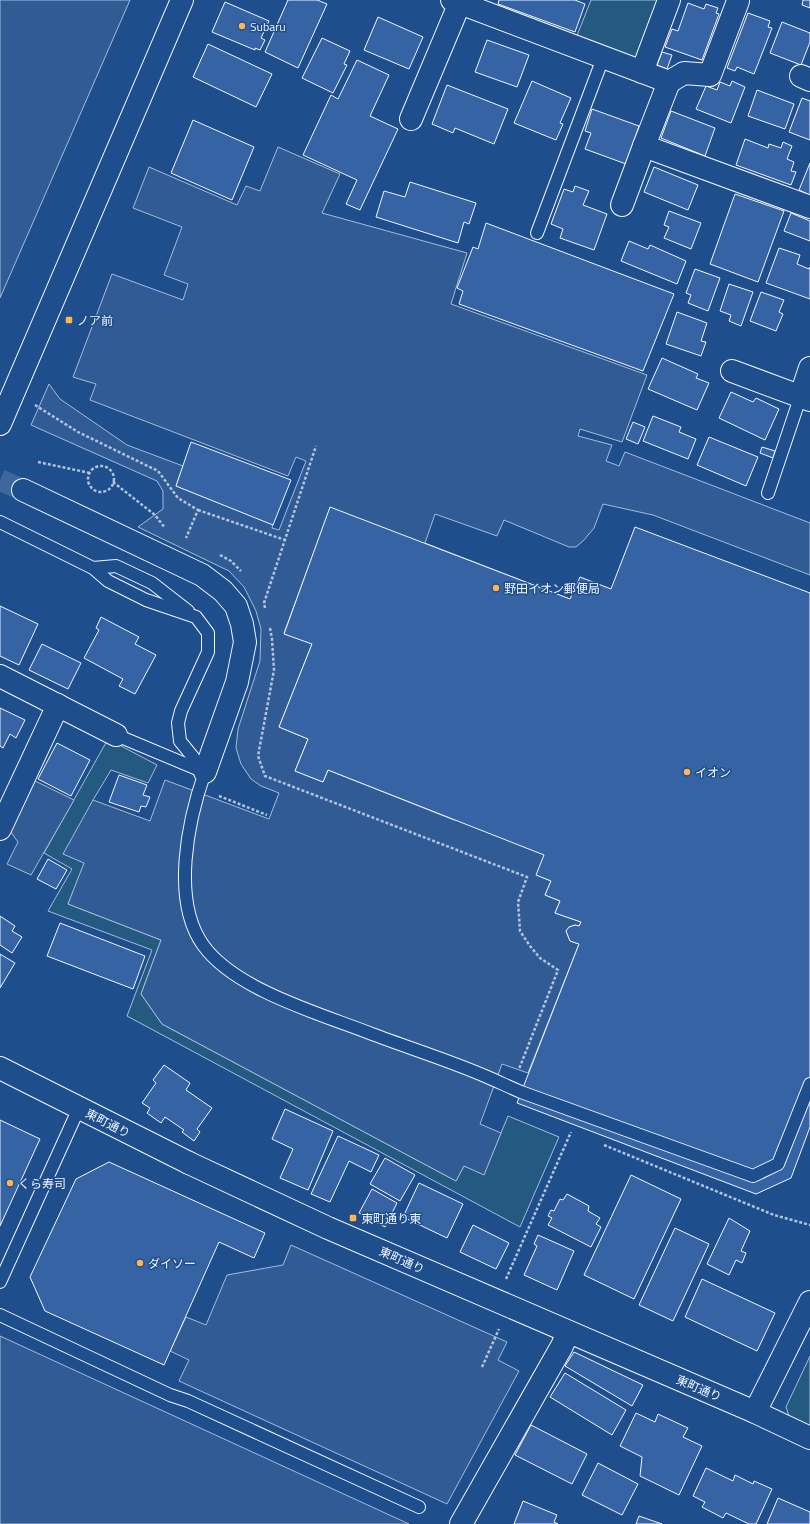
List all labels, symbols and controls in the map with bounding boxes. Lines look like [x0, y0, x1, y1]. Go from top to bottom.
place label: Subaru [250, 17, 286, 36]
marker: Subaru [237, 21, 247, 31]
place label: ノア前 [77, 311, 113, 330]
marker: ノア前 [64, 315, 74, 325]
place label: 野田イオン郵便局 [504, 579, 600, 598]
marker: 野田イオン郵便局 [491, 583, 501, 593]
place label: イオン [695, 763, 731, 782]
marker: イオン [682, 767, 692, 777]
street label: 東町通り [82, 1104, 134, 1142]
place label: くら寿司 [18, 1174, 66, 1193]
marker: くら寿司 [5, 1178, 15, 1188]
place label: 東町通り東 [361, 1209, 421, 1228]
marker: 東町通り東 [348, 1213, 358, 1223]
street label: 東町通り [376, 1242, 428, 1278]
place label: ダイソー [148, 1254, 196, 1273]
marker: ダイソー [135, 1258, 145, 1268]
street label: 東町通り [673, 1370, 725, 1406]

